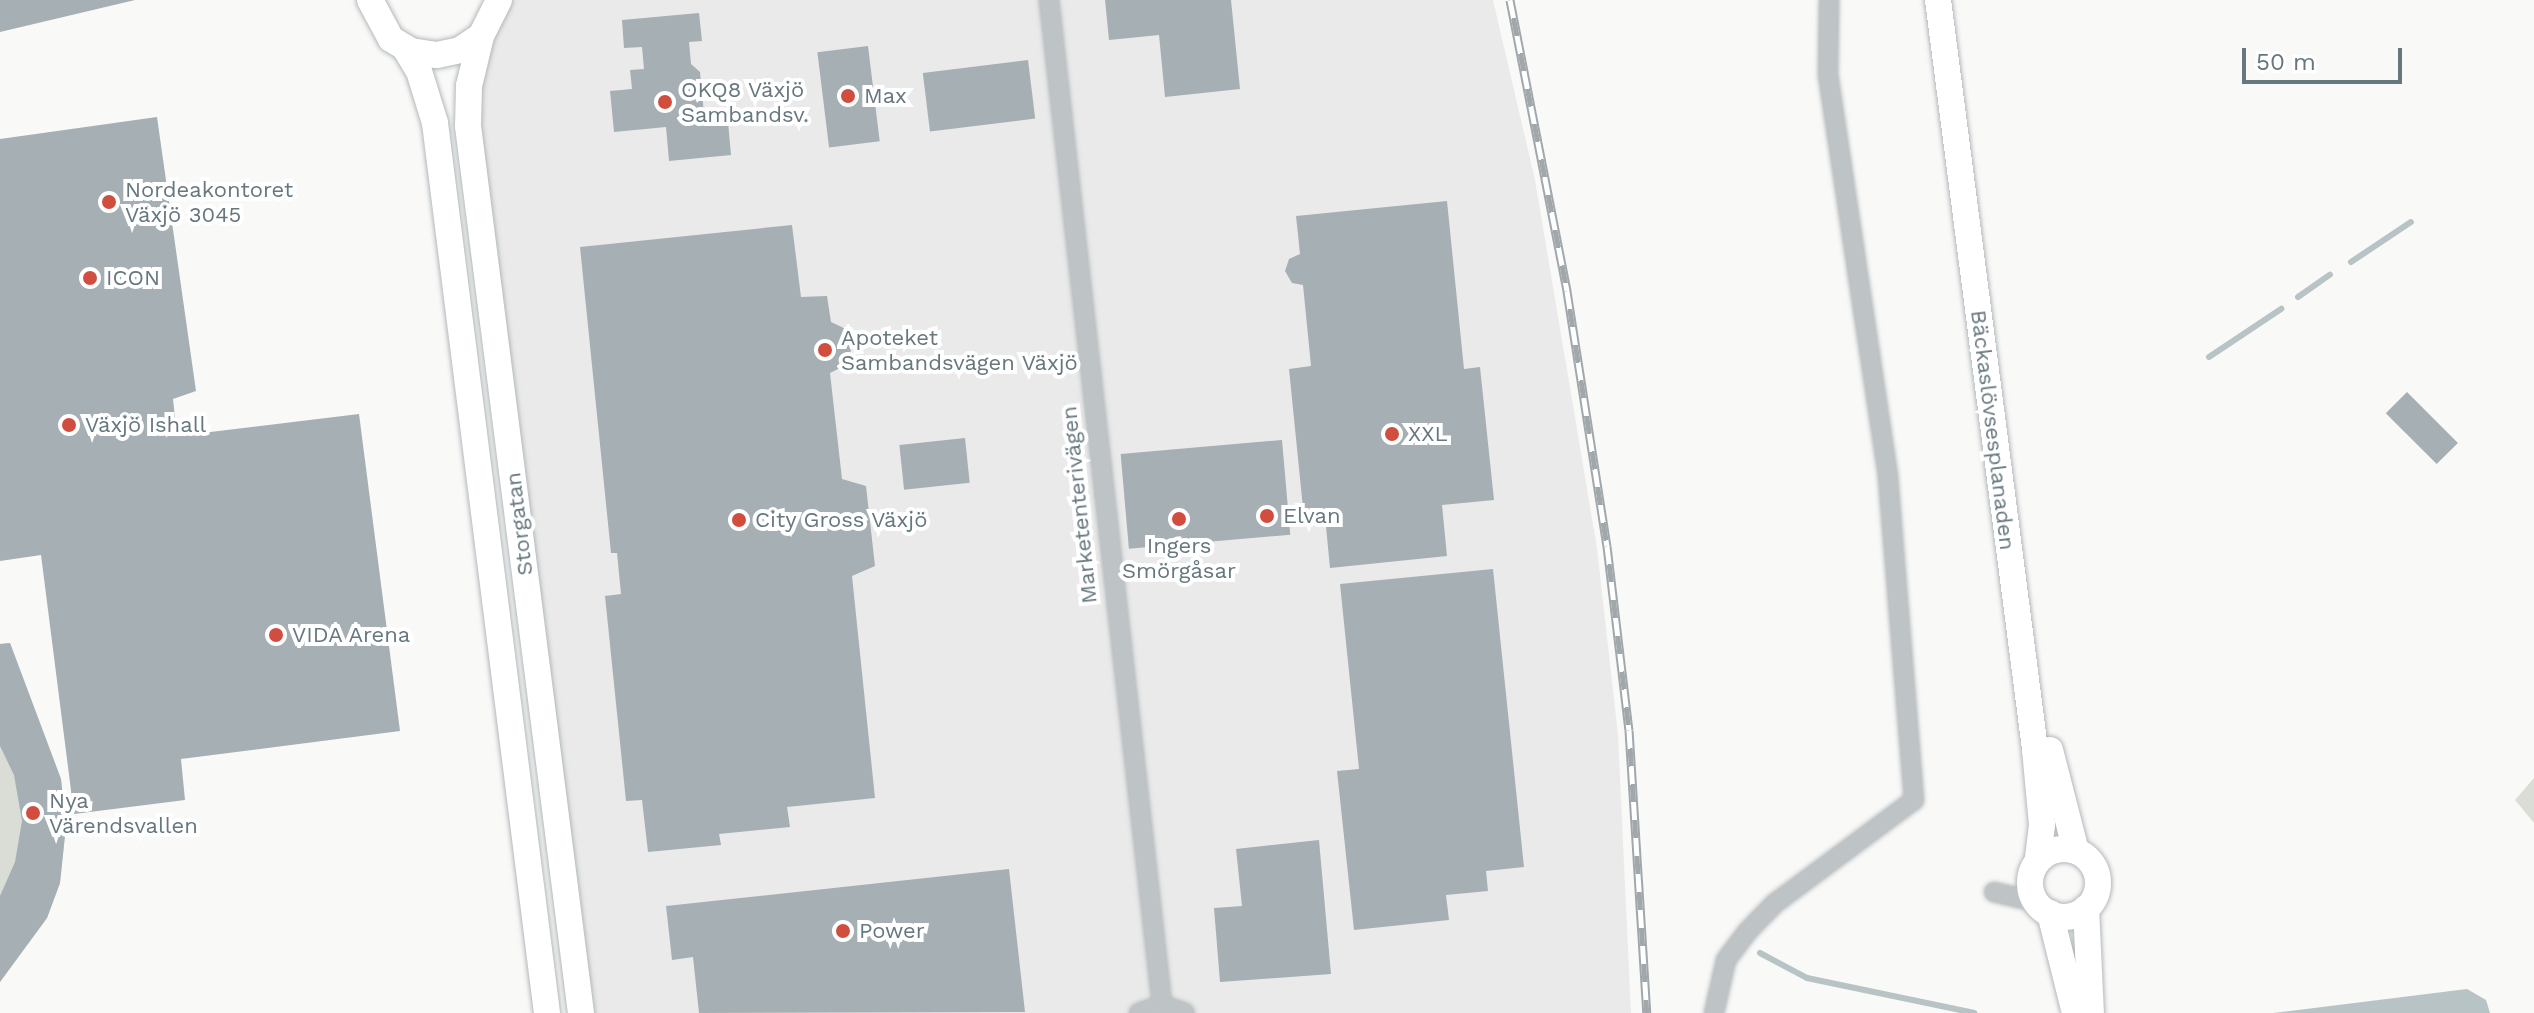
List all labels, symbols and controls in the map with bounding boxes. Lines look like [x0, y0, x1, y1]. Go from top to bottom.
scale bar [2246, 32, 2406, 82]
text: 50 m [2256, 48, 2316, 76]
place label: OKQ8 Växjö Sambandsv. [681, 76, 809, 128]
place label: Max [864, 83, 907, 109]
marker: Max [839, 87, 857, 105]
marker: OKQ8 Växjö Sambandsv. [656, 93, 674, 111]
place label: Nordeakontoret Växjö 3045 [125, 176, 293, 228]
marker: Nordeakontoret Växjö 3045 [100, 193, 118, 211]
place label: ICON [106, 265, 160, 291]
marker: ICON [81, 269, 99, 287]
street label: Bäckaslövsesplanaden [1965, 309, 2021, 551]
place label: Apoteket Sambandsvägen Växjö [841, 324, 1079, 376]
marker: Apoteket Sambandsvägen Växjö [816, 341, 834, 359]
street label: Marketenterivägen [1056, 405, 1102, 605]
place label: Växjö Ishall [85, 412, 206, 438]
marker: Växjö Ishall [60, 416, 78, 434]
place label: XXL [1408, 421, 1448, 447]
marker: XXL [1383, 425, 1401, 443]
street label: Storgatan [500, 471, 538, 577]
place label: Elvan [1283, 503, 1341, 529]
place label: City Gross Växjö [755, 507, 929, 533]
marker: Elvan [1258, 507, 1276, 525]
marker: Ingers Smörgåsar [1170, 510, 1188, 528]
marker: City Gross Växjö [730, 511, 748, 529]
place label: Ingers Smörgåsar [1122, 532, 1236, 584]
place label: VIDA Arena [292, 622, 412, 648]
marker: VIDA Arena [267, 626, 285, 644]
place label: Nya Värendsvallen [49, 787, 198, 838]
marker: Nya Värendsvallen [24, 804, 42, 822]
place label: Power [859, 918, 925, 944]
marker: Power [834, 922, 852, 940]

